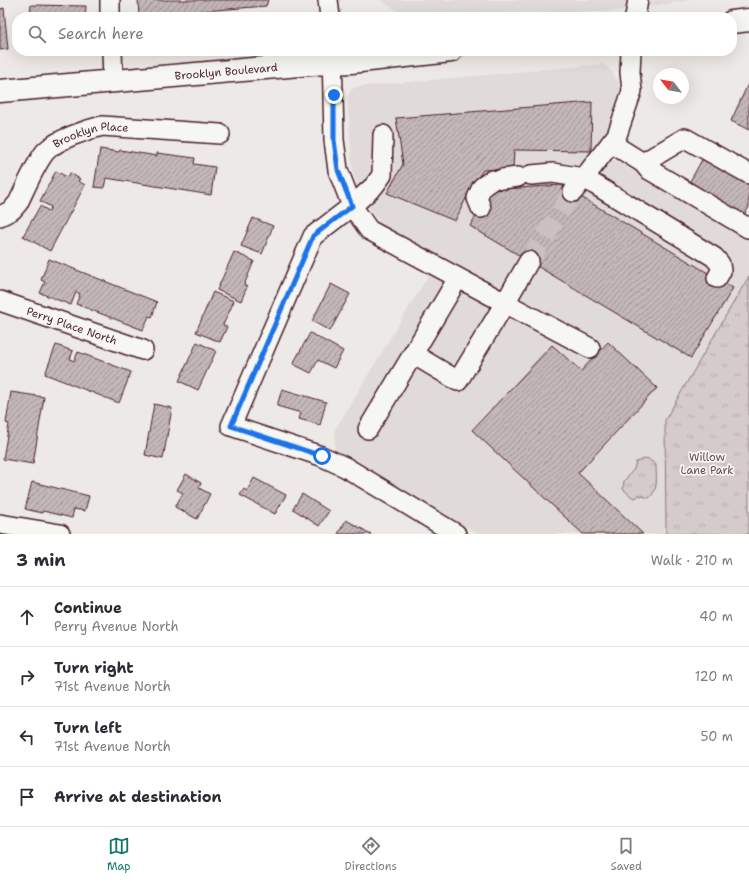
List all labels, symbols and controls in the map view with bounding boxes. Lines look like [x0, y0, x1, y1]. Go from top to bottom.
search box [12, 12, 737, 56]
icon: search [26, 23, 48, 45]
text: Search here [58, 24, 144, 44]
street label: Brooklyn Boulevard [174, 59, 278, 83]
north arrow [653, 68, 689, 104]
route end [325, 86, 343, 104]
street label: Brooklyn Place [50, 118, 129, 151]
street label: Perry Place North [25, 303, 119, 348]
route start [313, 447, 331, 465]
park label: Willow Lane Park [680, 450, 734, 478]
text: 3 min [16, 549, 66, 571]
text: Walk · 210 m [651, 552, 733, 569]
text: Continue [54, 598, 122, 618]
icon: ahead [16, 606, 38, 628]
text: 40 m [699, 608, 733, 625]
text: Perry Avenue North [54, 618, 179, 635]
text: Turn right [54, 658, 134, 678]
icon: right [16, 666, 38, 688]
text: 120 m [695, 668, 733, 685]
text: 71st Avenue North [54, 678, 171, 695]
text: Turn left [54, 718, 122, 738]
icon: left [16, 726, 38, 748]
text: 50 m [700, 728, 733, 745]
text: 71st Avenue North [54, 738, 171, 755]
icon: arrive [16, 786, 38, 808]
text: Arrive at destination [54, 787, 222, 807]
tab: Map [107, 835, 131, 874]
tab: Directions [344, 835, 397, 874]
tab: Saved [611, 835, 642, 874]

